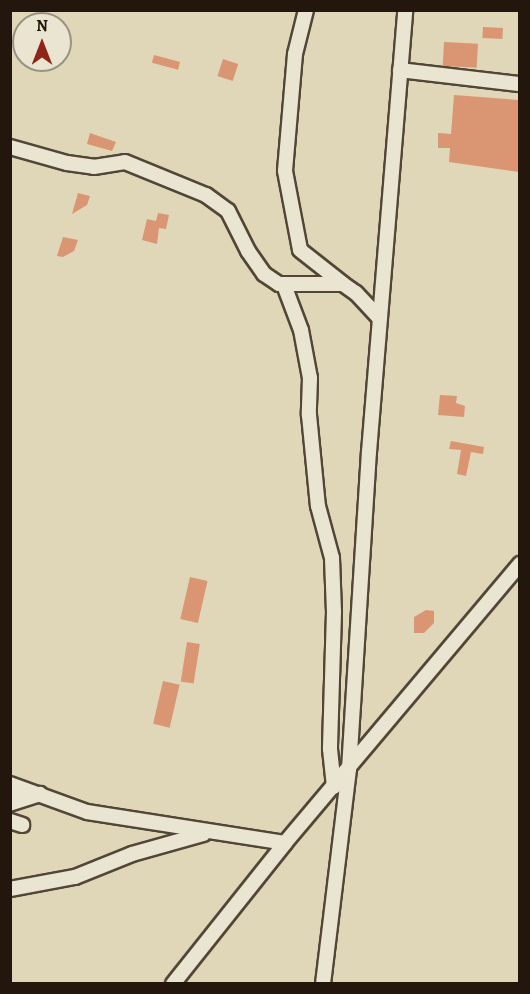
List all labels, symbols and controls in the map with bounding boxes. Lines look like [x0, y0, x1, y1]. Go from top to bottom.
north arrow [12, 12, 72, 72]
text: N [36, 15, 48, 37]

